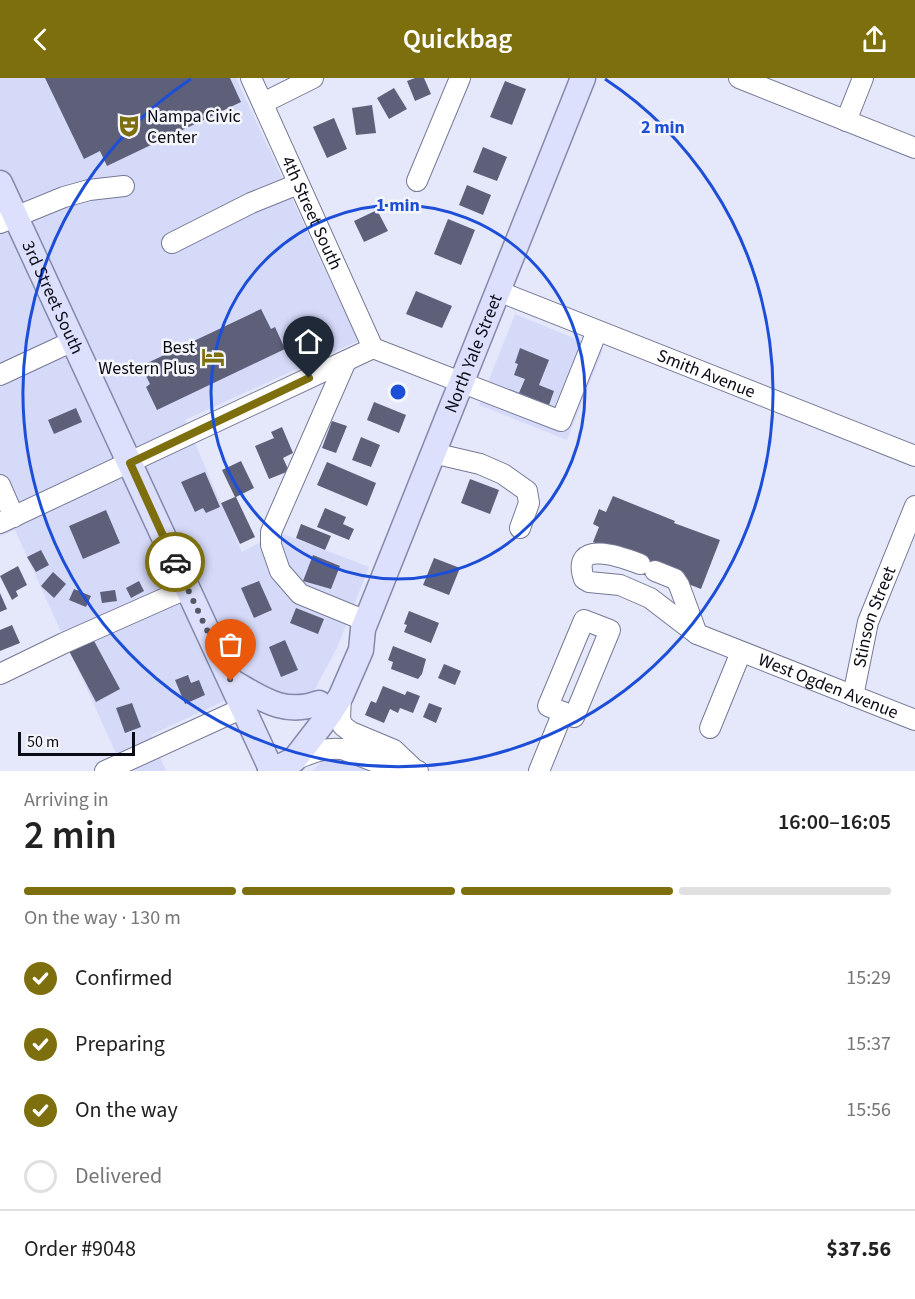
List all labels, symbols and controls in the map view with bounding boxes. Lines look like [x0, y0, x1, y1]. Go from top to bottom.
text: Quickbag [403, 20, 512, 59]
icon: back [24, 23, 57, 56]
icon: share [858, 23, 891, 56]
place label: Nampa Civic Center [147, 104, 241, 150]
theatre icon: Nampa Civic Center [116, 113, 142, 139]
text: 2 min [641, 115, 685, 140]
street label: 4th Street South [275, 152, 349, 274]
text: 1 min [376, 193, 420, 218]
street label: 3rd Street South [16, 237, 90, 358]
street label: North Yale Street [438, 290, 508, 416]
pin [283, 316, 334, 378]
icon: home [292, 325, 325, 358]
place label: Best Western Plus [98, 335, 195, 381]
street label: Smith Avenue [653, 343, 759, 404]
hotel icon: Best Western Plus [200, 344, 226, 370]
centre of rings [388, 382, 408, 402]
courier [145, 532, 205, 592]
icon: car [159, 546, 192, 579]
street label: Stinson Street [847, 562, 902, 670]
pin [205, 619, 256, 681]
icon: bag [214, 628, 247, 661]
street label: West Ogden Avenue [755, 647, 902, 725]
scale bar [18, 729, 135, 756]
text: 50 m [27, 731, 59, 753]
text: Arriving in [24, 786, 109, 814]
text: 16:00–16:05 [778, 806, 891, 838]
text: 2 min [24, 808, 117, 864]
text: On the way · 130 m [24, 904, 181, 932]
icon: check [24, 962, 57, 995]
text: Confirmed [75, 962, 172, 994]
text: 15:29 [846, 964, 891, 992]
icon: check [24, 1028, 57, 1061]
text: Preparing [75, 1028, 165, 1060]
text: 15:37 [846, 1030, 891, 1058]
icon: check [24, 1094, 57, 1127]
text: On the way [75, 1094, 178, 1126]
text: 15:56 [846, 1096, 891, 1124]
text: Delivered [75, 1160, 162, 1192]
text: Order #9048 [24, 1233, 136, 1265]
text: $37.56 [826, 1233, 891, 1265]

